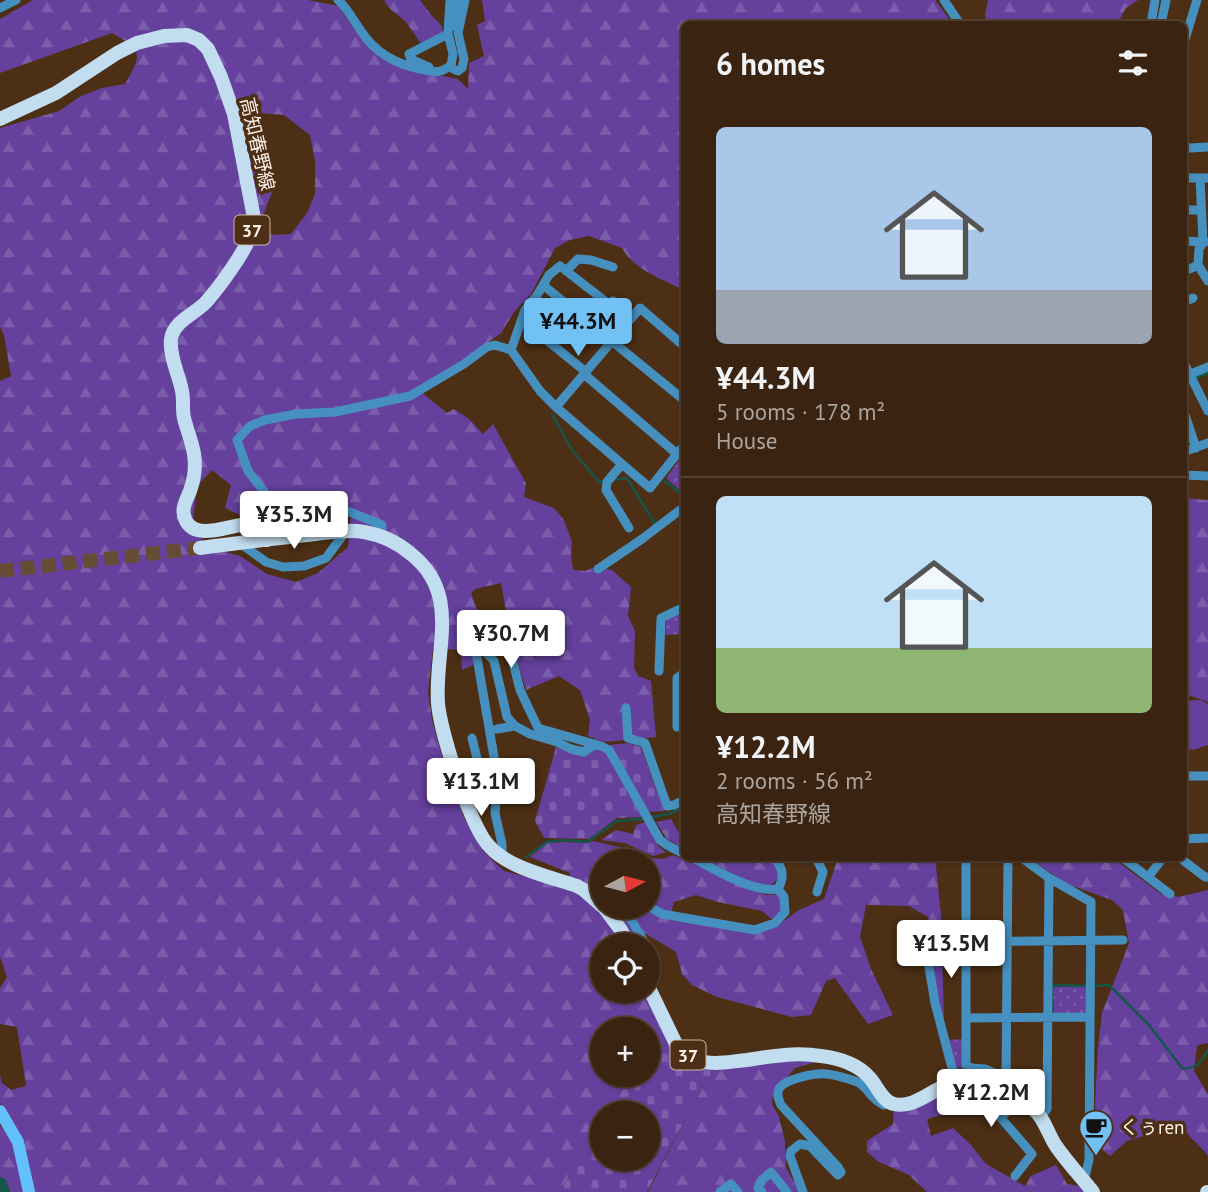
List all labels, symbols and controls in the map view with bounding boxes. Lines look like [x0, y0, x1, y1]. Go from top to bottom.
text: 6 homes [716, 44, 825, 83]
icon: filters [1114, 44, 1152, 82]
street label: 高知春野線 [236, 95, 280, 193]
icon: home [871, 172, 997, 298]
road number: 37 [234, 215, 270, 244]
pin: ¥44.3M [521, 298, 635, 358]
text: ¥44.3M [540, 306, 616, 335]
text: ¥44.3M [716, 358, 815, 397]
text: 5 rooms · 178 m² [716, 397, 885, 426]
text: House [716, 426, 778, 455]
pin: ¥35.3M [237, 491, 351, 551]
text: ¥35.3M [256, 499, 332, 528]
icon: home [871, 542, 997, 668]
pin: ¥30.7M [454, 610, 568, 670]
text: ¥30.7M [473, 618, 549, 647]
text: ¥12.2M [716, 727, 815, 766]
pin: ¥13.1M [424, 758, 538, 818]
text: ¥13.1M [443, 766, 519, 795]
text: 2 rooms · 56 m² [716, 766, 873, 795]
text: 高知春野線 [716, 799, 831, 828]
north arrow [590, 849, 660, 919]
map controls [590, 849, 660, 1171]
pin: ¥13.5M [894, 920, 1008, 980]
text: ¥13.5M [913, 928, 989, 957]
button: locate [590, 933, 660, 1003]
button: + [590, 1017, 660, 1087]
road number: 37 [670, 1040, 706, 1070]
pin: ¥12.2M [934, 1070, 1048, 1129]
text: ¥12.2M [953, 1077, 1029, 1106]
button: − [590, 1101, 660, 1171]
cafe icon: くぅren [1077, 1108, 1115, 1157]
place label: くぅren [1120, 1115, 1185, 1139]

